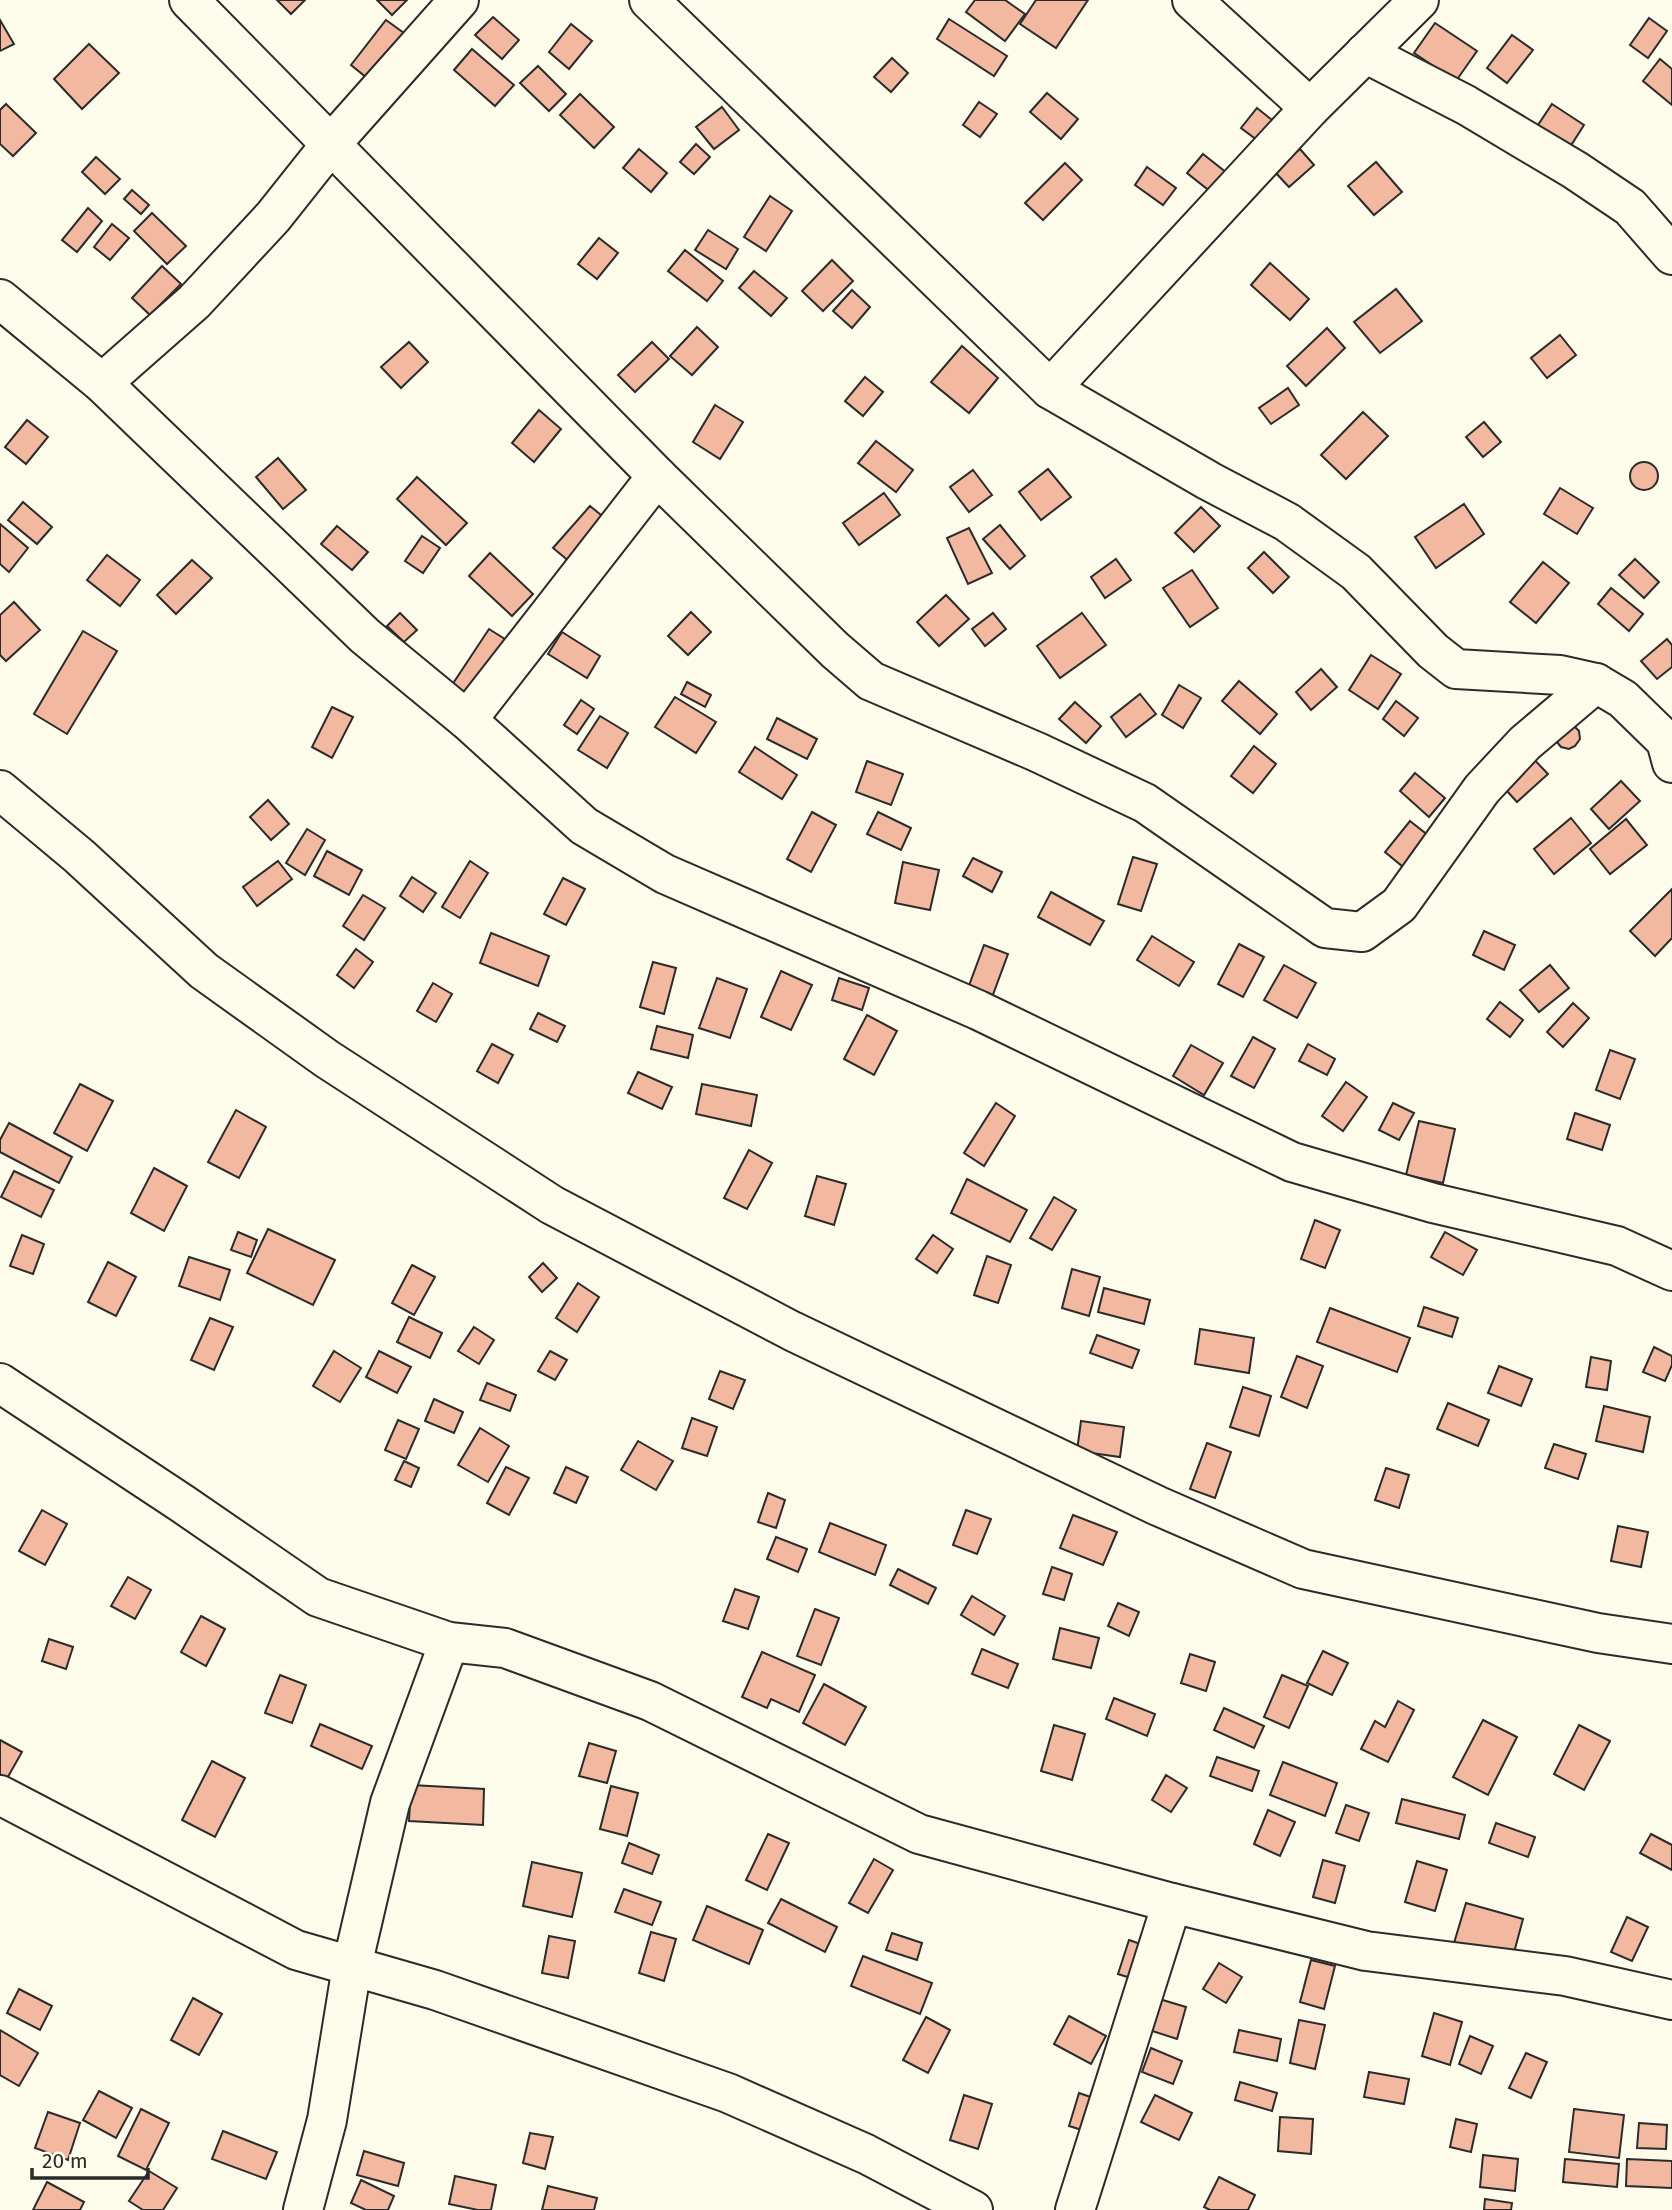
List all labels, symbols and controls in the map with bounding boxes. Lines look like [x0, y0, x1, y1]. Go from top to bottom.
scale bar [32, 2136, 147, 2180]
text: 20 m [42, 2148, 88, 2174]

